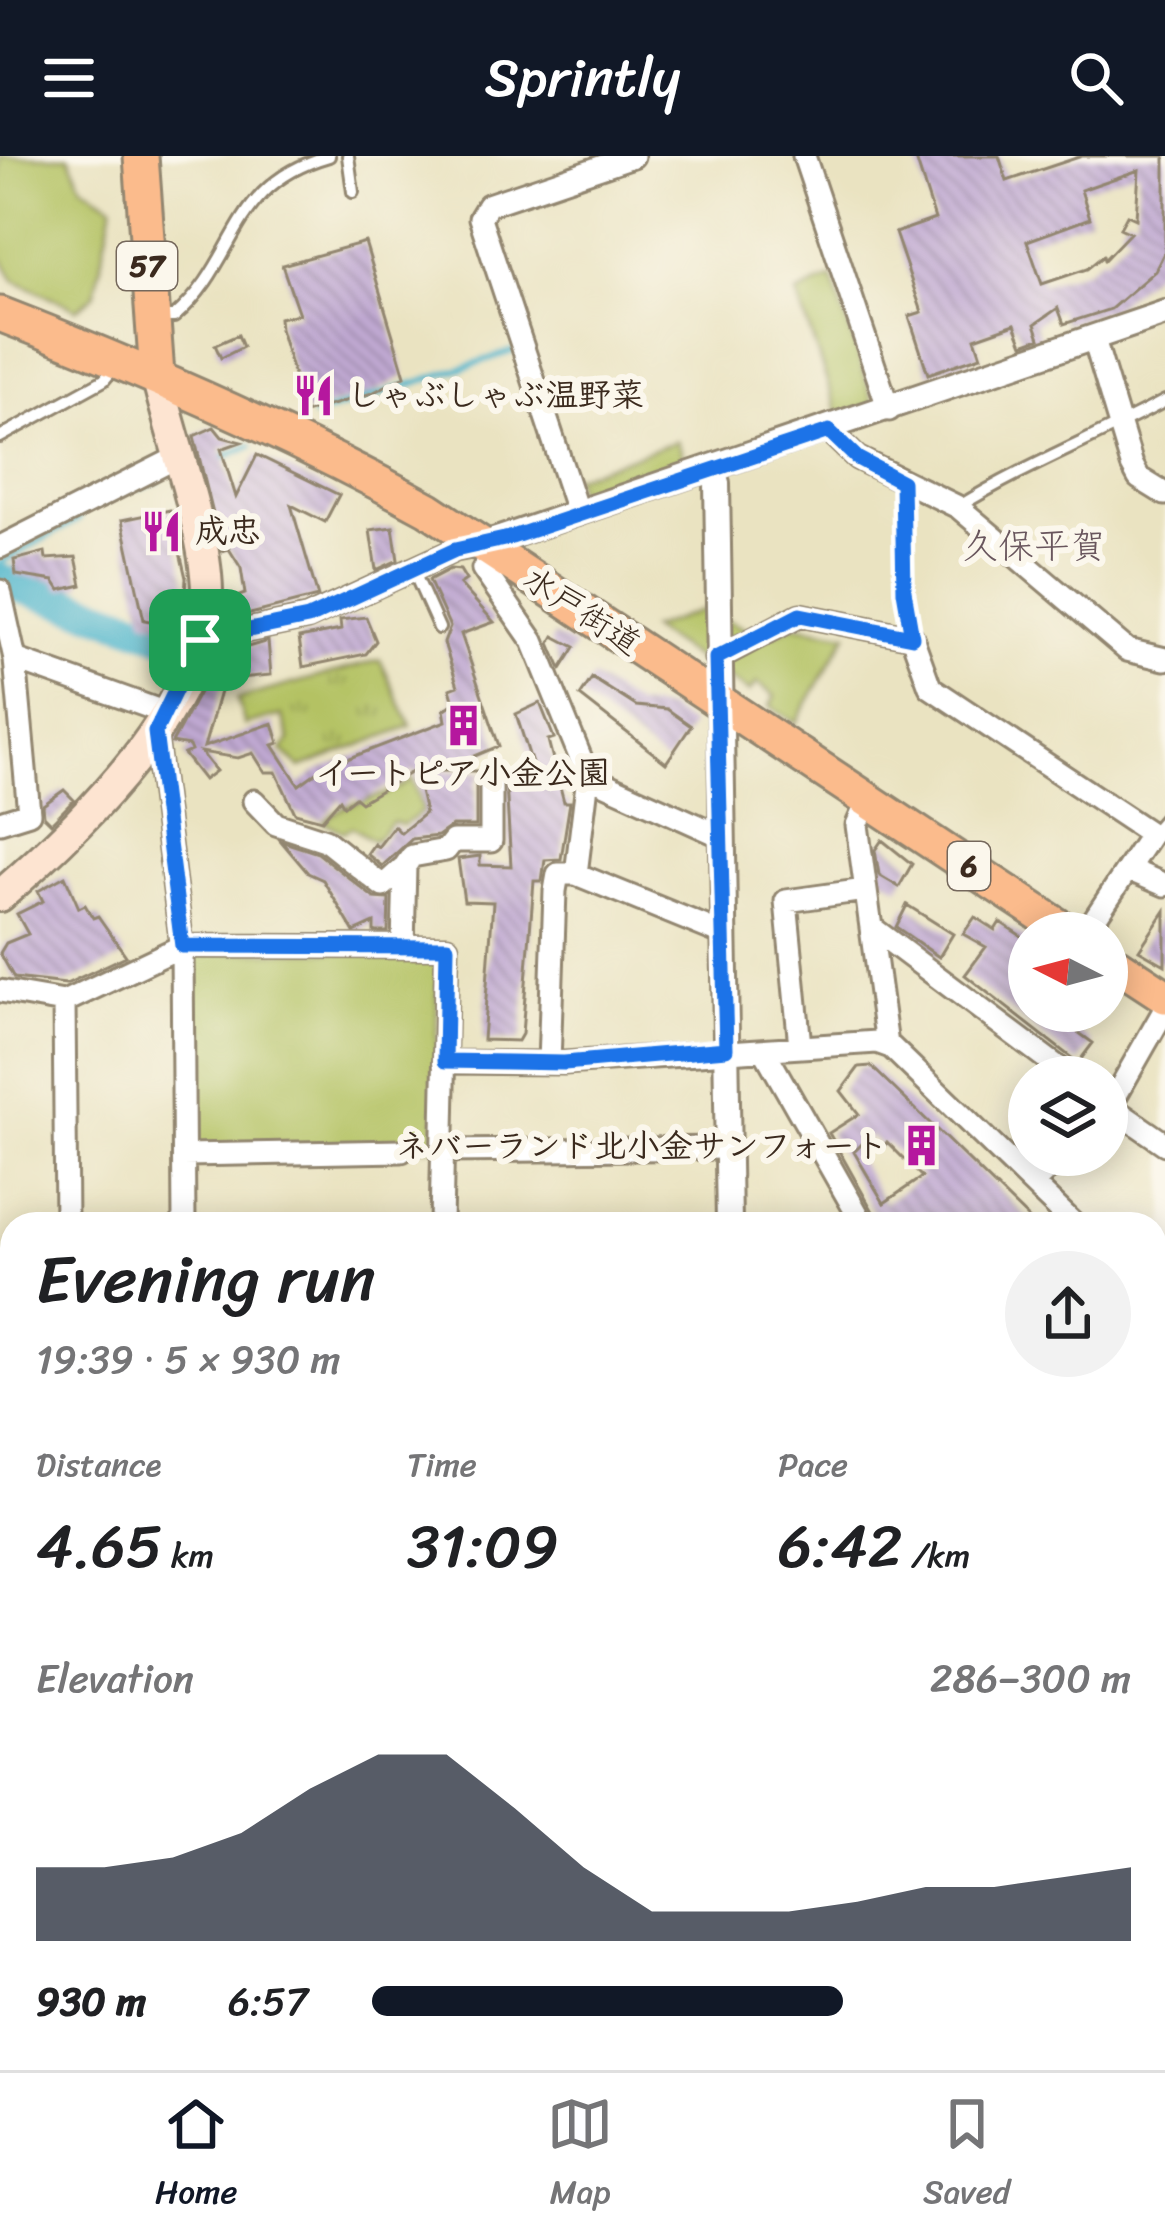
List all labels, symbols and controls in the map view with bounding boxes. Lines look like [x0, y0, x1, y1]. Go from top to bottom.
text: Sprintly [485, 30, 680, 126]
icon: menu [36, 45, 102, 111]
icon: search [1063, 45, 1129, 111]
road number: 57 [117, 242, 177, 290]
place label: しゃぶしゃぶ温野菜 [347, 366, 644, 424]
restaurant icon: しゃぶしゃぶ温野菜 [290, 372, 336, 418]
place label: 成忠 [195, 502, 261, 560]
restaurant icon: 成忠 [138, 508, 184, 554]
district label: 久保平賀 [962, 514, 1106, 578]
street label: 水戸街道 [511, 551, 653, 671]
pin [149, 589, 251, 691]
icon: arrive [167, 607, 233, 673]
building icon: イートピア小金公園 [440, 702, 486, 748]
place label: イートピア小金公園 [316, 744, 610, 802]
road number: 6 [948, 842, 990, 890]
north arrow [1008, 912, 1128, 1032]
map controls [1008, 912, 1128, 1176]
button: layers [1008, 1056, 1128, 1176]
place label: ネバーランド北小金サンフォート [396, 1117, 888, 1175]
building icon: ネバーランド北小金サンフォート [899, 1123, 945, 1169]
text: Evening run [36, 1221, 376, 1338]
button: share [1005, 1251, 1131, 1377]
text: 19:39 · 5 × 930 m [36, 1325, 340, 1394]
text: Distance [36, 1436, 161, 1494]
text: Time [407, 1436, 477, 1494]
text: Pace [778, 1436, 848, 1494]
text: 4.65 [36, 1494, 162, 1600]
text: 31:09 [407, 1494, 559, 1600]
text: 6:42 [778, 1494, 902, 1600]
text: km [162, 1527, 214, 1585]
text: /km [902, 1527, 970, 1585]
text: Elevation [36, 1644, 194, 1713]
text: 286–300 m [930, 1644, 1131, 1713]
text: 930 m [36, 1967, 146, 2036]
text: 6:57 [228, 1967, 308, 2036]
tab: Home [155, 2091, 237, 2221]
tab: Map [547, 2091, 613, 2221]
tab: Saved [923, 2091, 1010, 2221]

